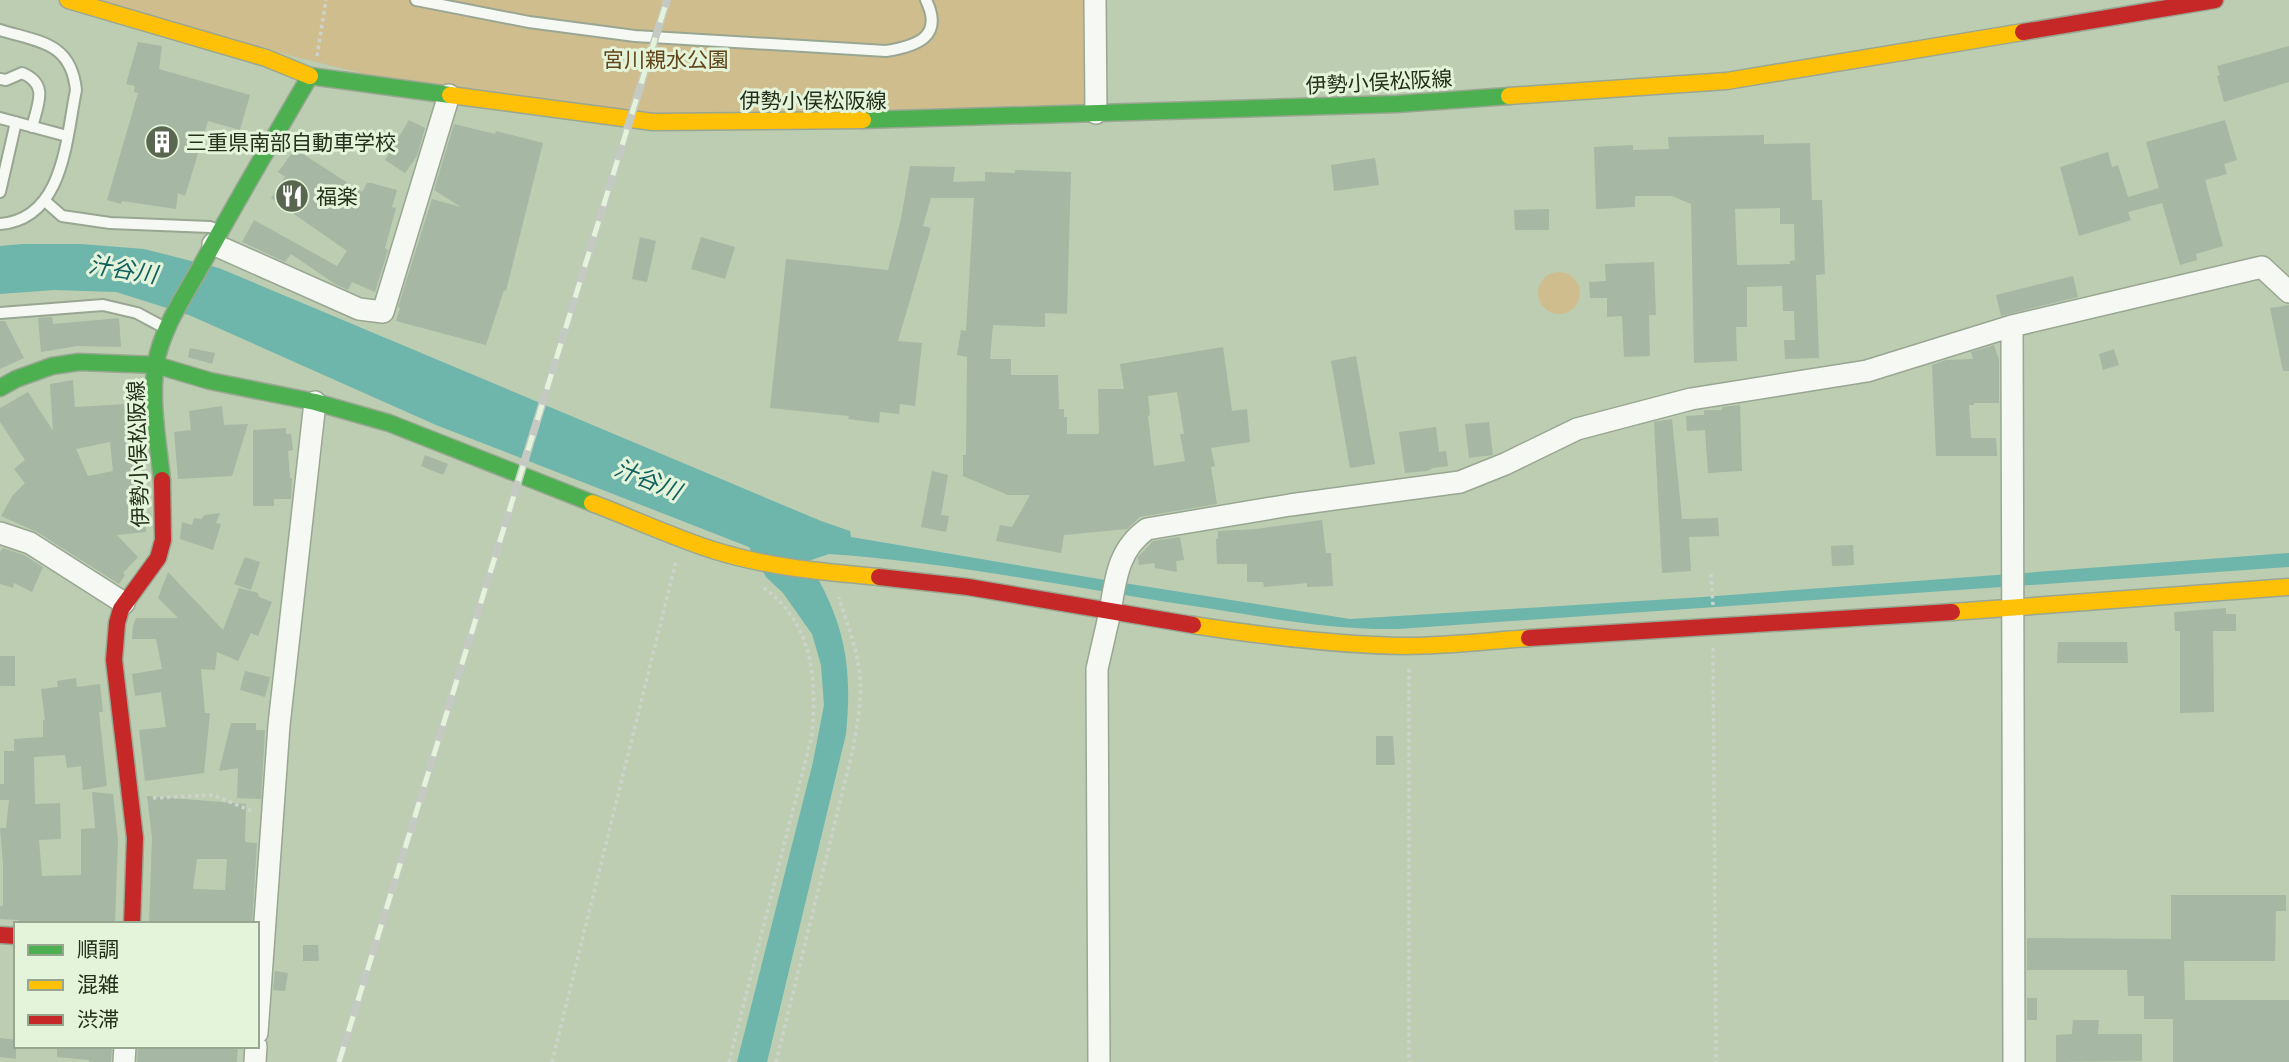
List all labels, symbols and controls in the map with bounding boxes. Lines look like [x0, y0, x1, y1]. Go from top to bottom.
park label: 宮川親水公園 [603, 46, 729, 73]
street label: 伊勢小俣松阪線 [1305, 65, 1453, 99]
street label: 伊勢小俣松阪線 [740, 87, 887, 114]
building icon: 三重県南部自動車学校 [143, 123, 181, 161]
place label: 三重県南部自動車学校 [186, 129, 396, 156]
restaurant icon: 福楽 [273, 177, 311, 215]
place label: 福楽 [316, 183, 358, 210]
water label: 汁谷川 [87, 249, 162, 289]
street label: 伊勢小俣松阪線 [122, 380, 154, 528]
water label: 汁谷川 [611, 453, 688, 506]
legend [14, 922, 259, 1048]
text: 順調 [77, 936, 119, 963]
text: 混雑 [77, 971, 119, 998]
text: 渋滞 [77, 1006, 119, 1033]

